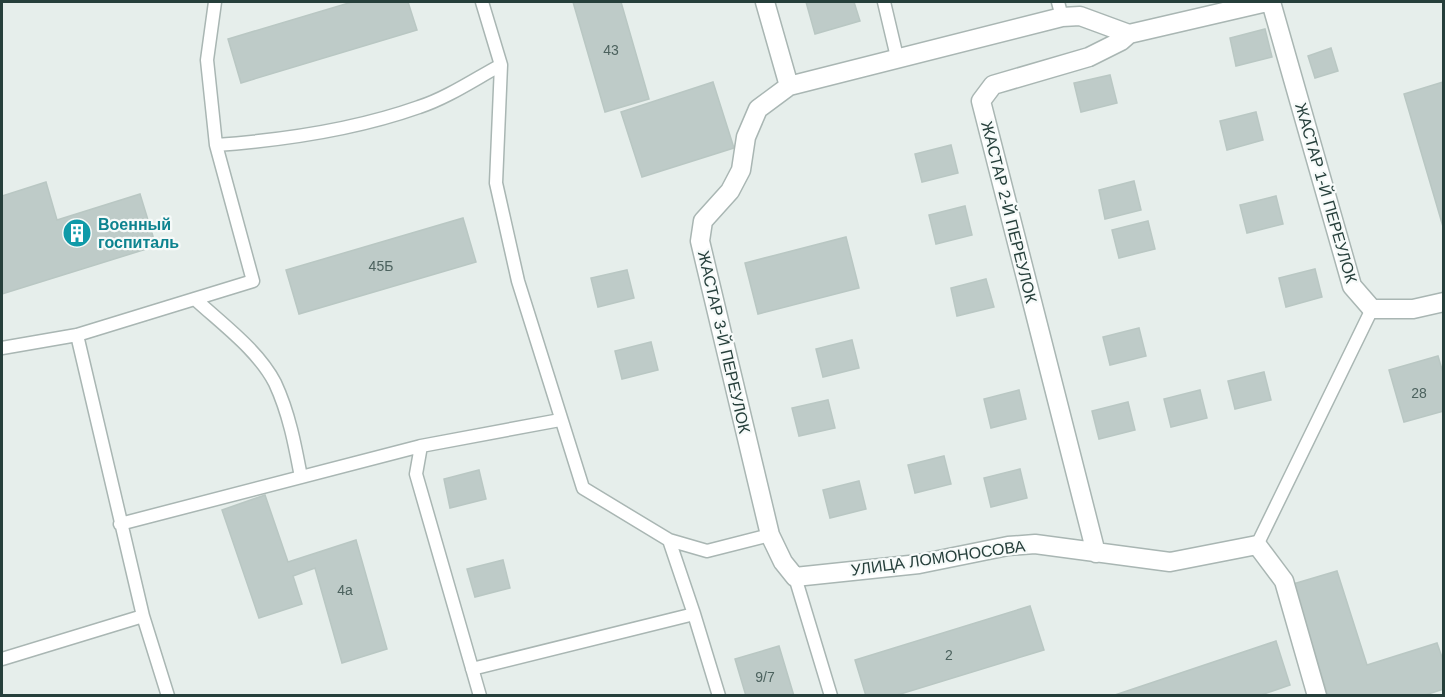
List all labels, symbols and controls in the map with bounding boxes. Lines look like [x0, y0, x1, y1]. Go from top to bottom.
house number: 43 [603, 42, 619, 58]
street label: ЖАСТАР 1-Й ПЕРЕУЛОК [1292, 101, 1361, 286]
street label: ЖАСТАР 2-Й ПЕРЕУЛОК [978, 119, 1041, 305]
place label: Военный госпиталь [98, 216, 179, 251]
building icon: Военный госпиталь [61, 217, 93, 249]
street label: ЖАСТАР 3-Й ПЕРЕУЛОК [695, 249, 754, 436]
house number: 45Б [369, 258, 393, 274]
house number: 28 [1411, 385, 1427, 401]
street label: УЛИЦА ЛОМОНОСОВА [850, 537, 1027, 579]
house number: 4а [337, 582, 353, 598]
house number: 2 [945, 647, 953, 663]
house number: 9/7 [755, 669, 775, 685]

